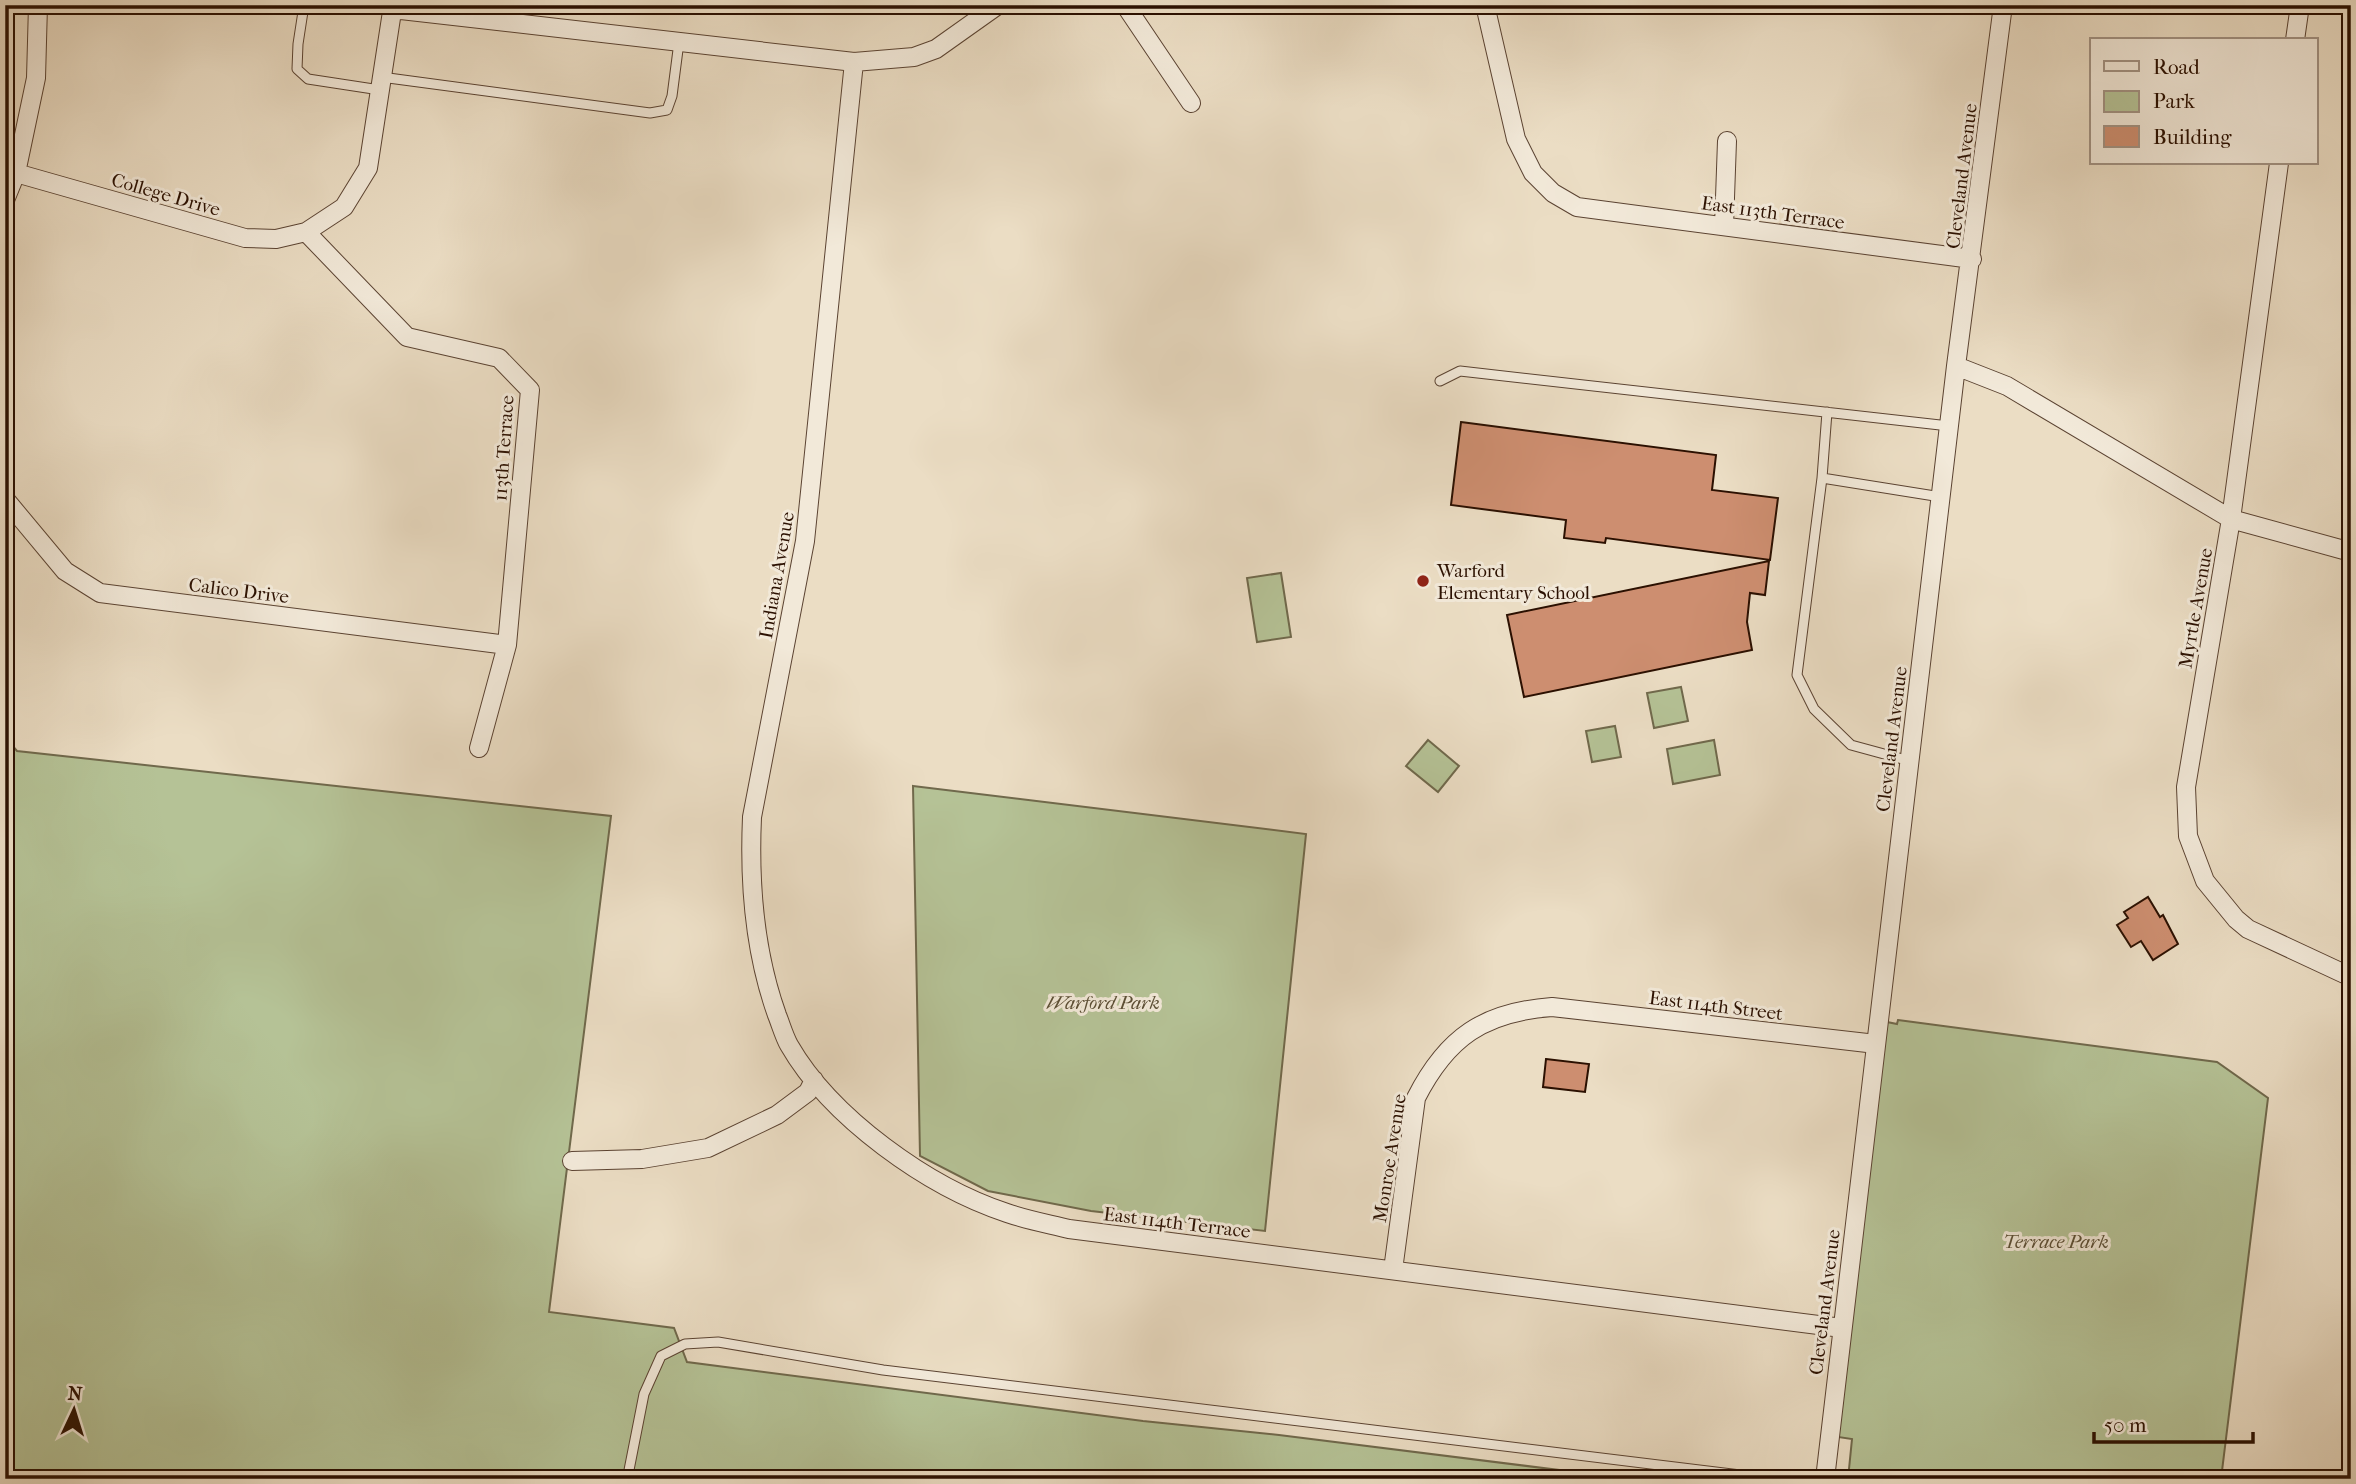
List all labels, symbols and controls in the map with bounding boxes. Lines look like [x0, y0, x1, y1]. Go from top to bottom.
legend [2090, 38, 2318, 164]
text: Road [2153, 55, 2200, 79]
text: Park [2153, 89, 2195, 113]
street label: Cleveland Avenue [1942, 102, 1982, 250]
text: Building [2153, 125, 2232, 149]
street label: College Drive [109, 169, 223, 221]
street label: East 113th Terrace [1700, 192, 1846, 234]
street label: 113th Terrace [489, 394, 519, 502]
street label: Indiana Avenue [755, 510, 799, 640]
street label: Myrtle Avenue [2175, 546, 2217, 670]
place label: Warford Elementary School [1436, 560, 1590, 604]
marker: Warford Elementary School [1415, 573, 1431, 589]
street label: Calico Drive [187, 574, 290, 608]
street label: Cleveland Avenue [1872, 665, 1912, 813]
street label: East 114th Street [1648, 987, 1784, 1025]
park label: Warford Park [1046, 992, 1160, 1014]
street label: Monroe Avenue [1369, 1092, 1411, 1224]
street label: East 114th Terrace [1102, 1203, 1252, 1243]
street label: Cleveland Avenue [1805, 1228, 1845, 1376]
park label: Terrace Park [2003, 1231, 2109, 1253]
north arrow [38, 1376, 108, 1446]
text: N [67, 1383, 84, 1406]
scale bar [2094, 1400, 2253, 1444]
text: 50 m [2104, 1413, 2147, 1437]

